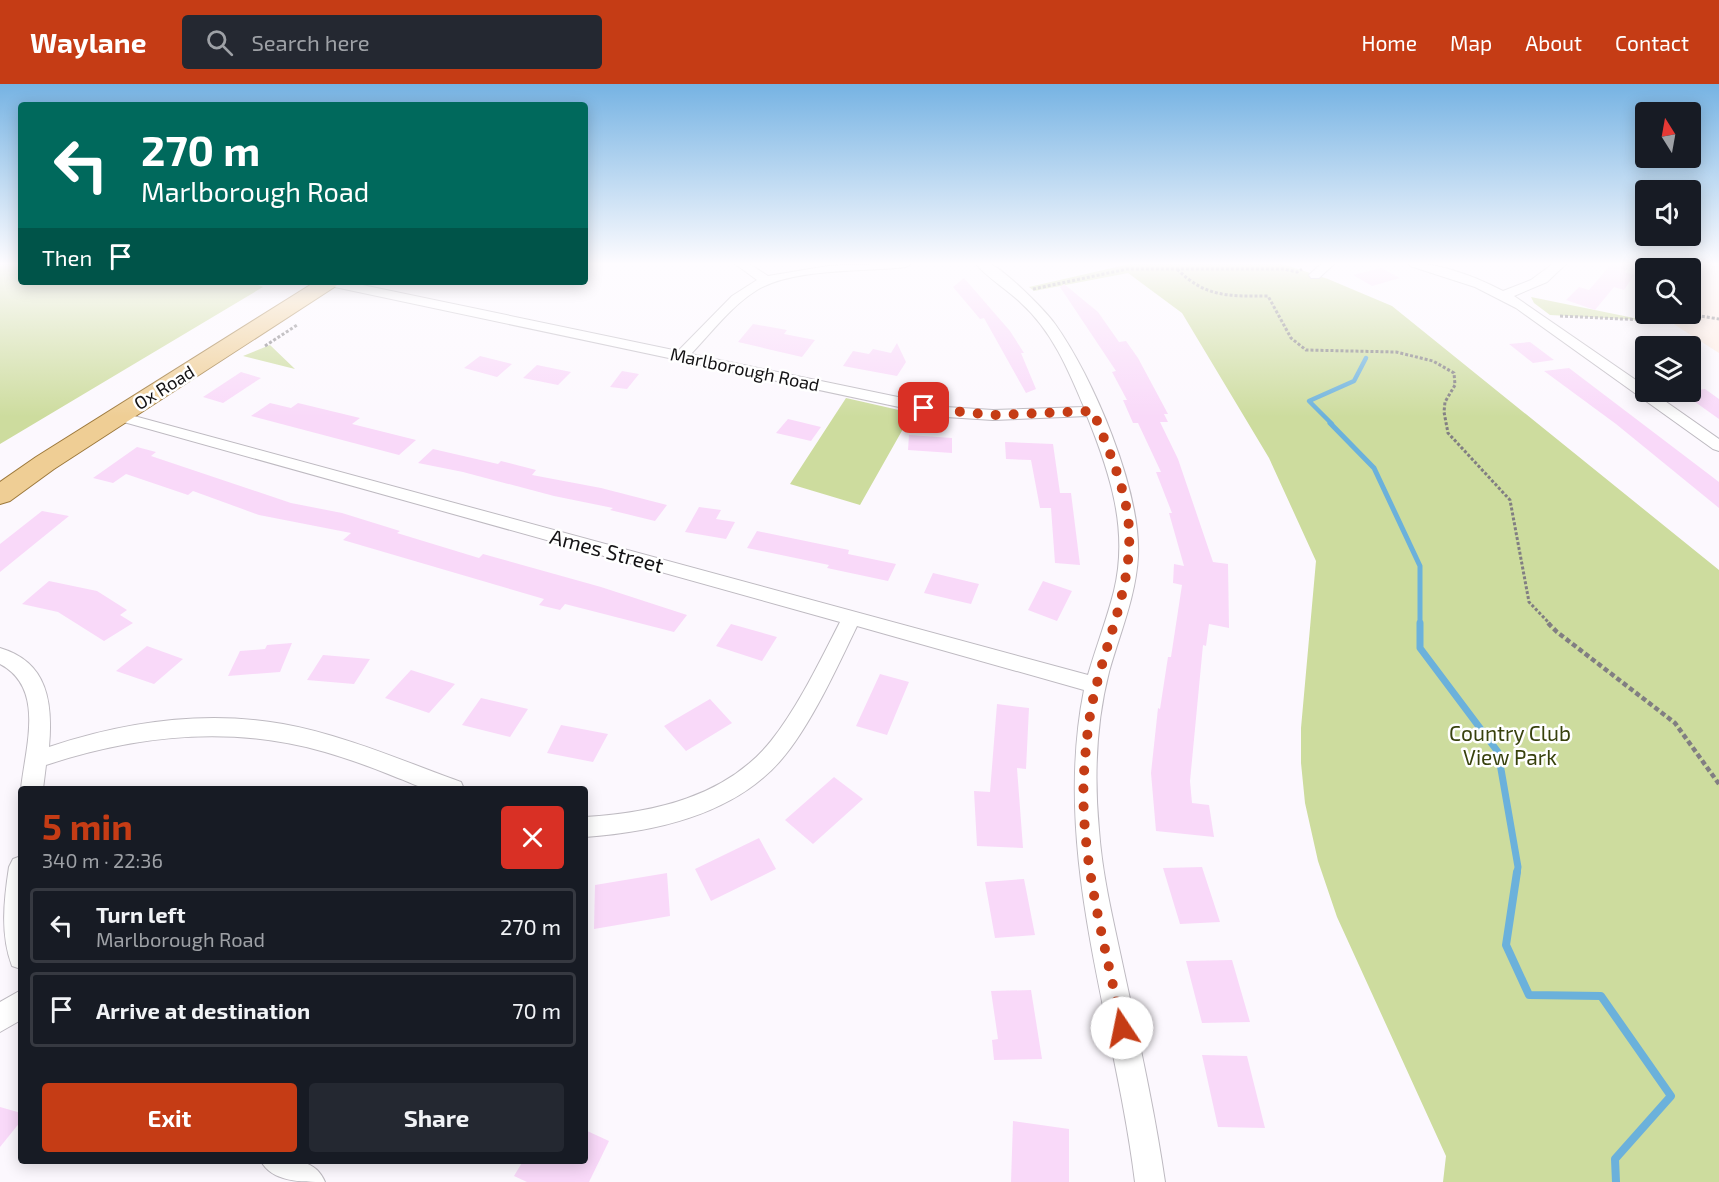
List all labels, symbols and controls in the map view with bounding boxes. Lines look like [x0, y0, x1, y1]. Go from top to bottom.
search box [182, 15, 602, 69]
text: Waylane [30, 25, 146, 59]
icon: search [203, 26, 236, 59]
text: Search here [251, 29, 370, 55]
text: Home [1361, 30, 1417, 55]
text: Map [1450, 30, 1492, 55]
text: About [1525, 30, 1582, 55]
text: Contact [1615, 30, 1689, 55]
north arrow [1635, 102, 1701, 168]
map controls [1635, 102, 1701, 402]
text: 270 m [141, 124, 260, 174]
icon: left [42, 126, 120, 204]
text: Marlborough Road [141, 175, 369, 207]
button: sound [1635, 180, 1701, 246]
icon: arrive [104, 240, 137, 273]
text: Then [42, 244, 92, 270]
button: search [1635, 258, 1701, 324]
button: layers [1635, 336, 1701, 402]
street label: Marlborough Road [668, 342, 822, 396]
street label: Ox Road [130, 360, 198, 414]
pin [898, 382, 949, 433]
icon: arrive [907, 391, 940, 424]
street label: Ames Street [548, 523, 666, 577]
park label: Country Club View Park [1449, 720, 1571, 769]
text: 5 min [42, 804, 133, 847]
button: close [501, 806, 564, 869]
text: 340 m · 22:36 [42, 848, 163, 872]
text: Turn left [96, 901, 185, 927]
icon: left [45, 909, 78, 942]
text: 270 m [500, 913, 561, 939]
text: Marlborough Road [96, 927, 265, 951]
icon: arrive [45, 993, 78, 1026]
position arrow [1090, 996, 1154, 1060]
text: Arrive at destination [96, 997, 310, 1023]
text: 70 m [512, 997, 561, 1023]
button: Exit [42, 1083, 297, 1152]
button: Share [309, 1083, 564, 1152]

